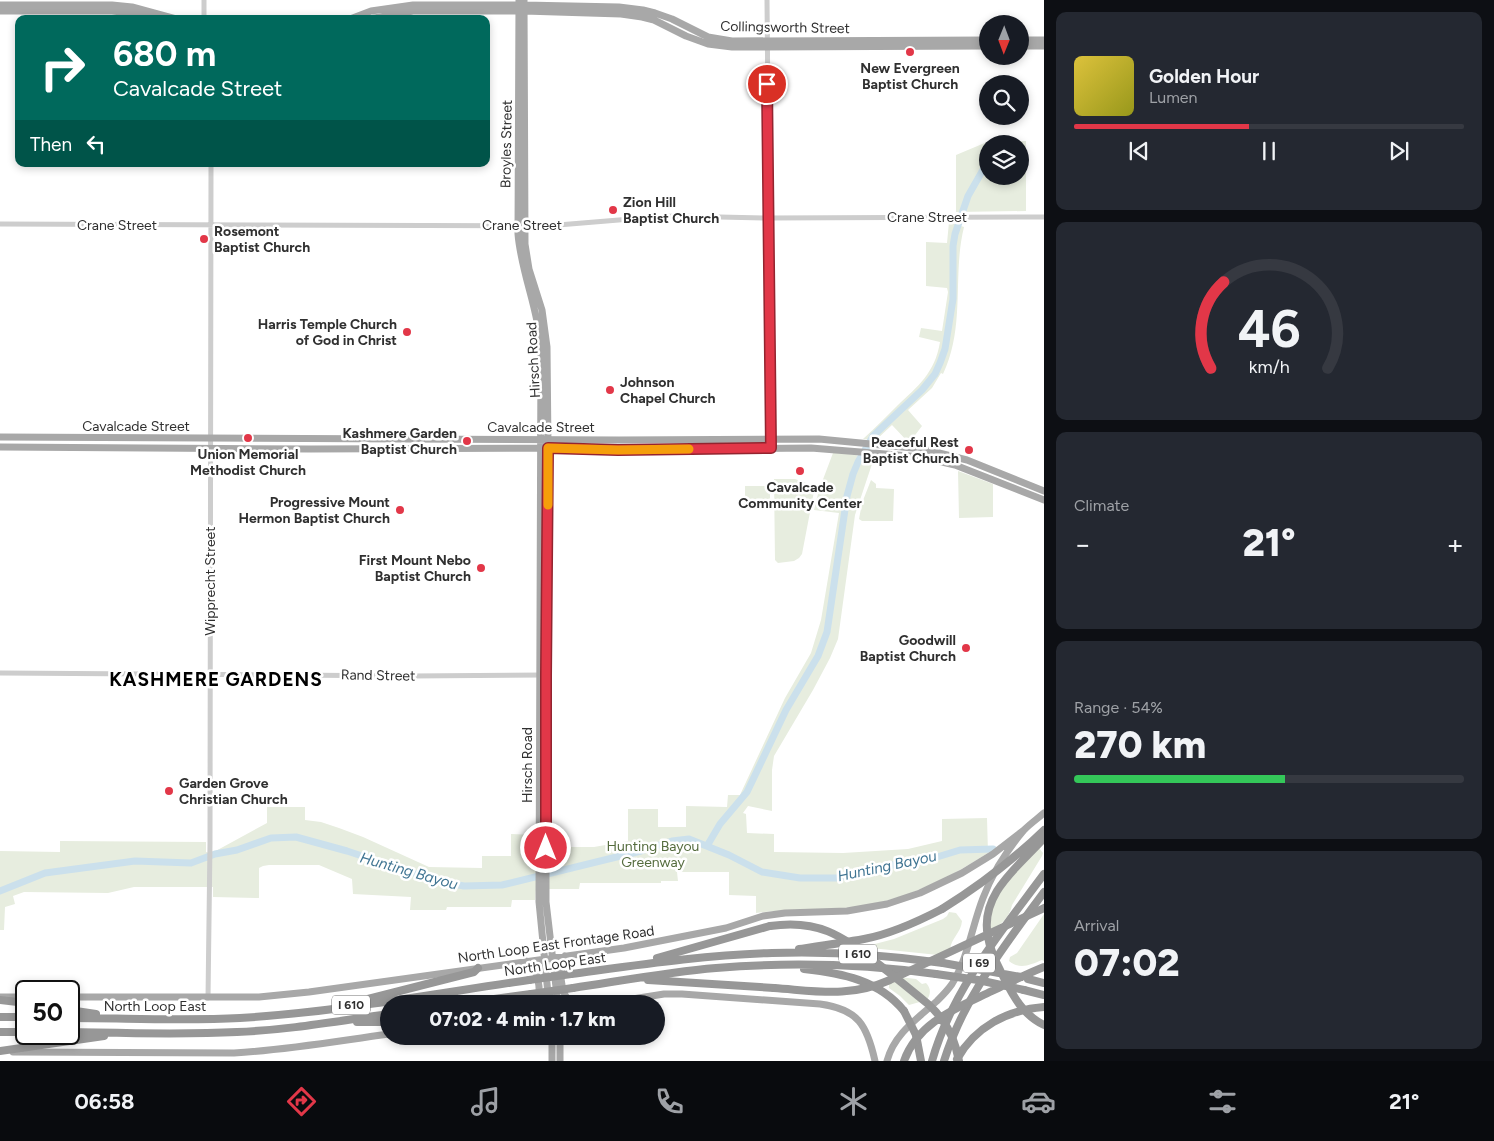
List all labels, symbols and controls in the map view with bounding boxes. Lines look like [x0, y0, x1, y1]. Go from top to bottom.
north arrow [979, 15, 1029, 65]
map controls [979, 15, 1029, 185]
street label: Collingsworth Street [720, 18, 850, 37]
text: 680 m [113, 33, 216, 75]
icon: right [30, 35, 95, 100]
marker: New Evergreen Baptist Church [904, 46, 916, 58]
place label: New Evergreen Baptist Church [860, 60, 960, 93]
pin [746, 63, 788, 105]
text: Golden Hour [1149, 65, 1259, 88]
icon: arrive [753, 70, 781, 98]
text: Cavalcade Street [113, 75, 282, 102]
button: search [979, 75, 1029, 125]
text: Lumen [1149, 88, 1198, 107]
street label: Broyles Street [497, 100, 516, 188]
icon: left [82, 130, 110, 158]
text: Then [30, 133, 72, 156]
button: layers [979, 135, 1029, 185]
icon: previous [1125, 137, 1153, 165]
icon: pause [1255, 137, 1283, 165]
icon: next [1385, 137, 1413, 165]
place label: Zion Hill Baptist Church [623, 194, 719, 227]
marker: Zion Hill Baptist Church [607, 204, 619, 216]
street label: Crane Street [887, 209, 967, 226]
street label: Crane Street [77, 217, 157, 234]
street label: Crane Street [482, 217, 562, 234]
place label: Rosemont Baptist Church [214, 223, 310, 256]
marker: Rosemont Baptist Church [198, 233, 210, 245]
text: 46 [1237, 298, 1301, 360]
place label: Harris Temple Church of God in Christ [258, 316, 397, 349]
street label: Hirsch Road [523, 322, 544, 398]
marker: Harris Temple Church of God in Christ [401, 326, 413, 338]
text: km/h [1249, 356, 1289, 377]
place label: Johnson Chapel Church [620, 374, 716, 407]
marker: Johnson Chapel Church [604, 384, 616, 396]
street label: Cavalcade Street [82, 418, 190, 435]
street label: Cavalcade Street [487, 419, 595, 436]
place label: Kashmere Garden Baptist Church [343, 425, 457, 458]
marker: Union Memorial Methodist Church [242, 432, 254, 444]
place label: Peaceful Rest Baptist Church [863, 434, 959, 467]
marker: Kashmere Garden Baptist Church [461, 435, 473, 447]
marker: Peaceful Rest Baptist Church [963, 444, 975, 456]
place label: Union Memorial Methodist Church [190, 446, 306, 479]
marker: Cavalcade Community Center [794, 465, 806, 477]
place label: Cavalcade Community Center [738, 479, 863, 512]
place label: Progressive Mount Hermon Baptist Church [239, 494, 390, 527]
text: Climate [1074, 496, 1129, 515]
marker: Progressive Mount Hermon Baptist Church [394, 504, 406, 516]
text: 21° [1242, 520, 1296, 566]
street label: Wipprecht Street [202, 527, 219, 635]
text: − [1074, 527, 1091, 561]
text: + [1447, 527, 1464, 561]
place label: First Mount Nebo Baptist Church [359, 552, 471, 585]
marker: First Mount Nebo Baptist Church [475, 562, 487, 574]
place label: Goodwill Baptist Church [860, 632, 956, 665]
marker: Goodwill Baptist Church [960, 642, 972, 654]
street label: Rand Street [341, 666, 415, 685]
district label: KASHMERE GARDENS [109, 668, 323, 691]
text: Range · 54% [1074, 698, 1163, 717]
text: 270 km [1074, 722, 1206, 768]
street label: Hirsch Road [519, 727, 536, 803]
place label: Garden Grove Christian Church [179, 775, 288, 808]
marker: Garden Grove Christian Church [163, 785, 175, 797]
position arrow [519, 821, 571, 873]
park label: Hunting Bayou Greenway [607, 838, 699, 871]
water label: Hunting Bayou [836, 847, 938, 885]
water label: Hunting Bayou [358, 848, 460, 894]
text: Arrival [1074, 916, 1119, 935]
street label: North Loop East Frontage Road [457, 922, 655, 966]
text: 07:02 [1074, 940, 1180, 986]
road number: I 610 [839, 944, 877, 964]
street label: North Loop East [503, 949, 607, 979]
road number: I 69 [963, 954, 995, 972]
speed limit sign: 50 [15, 980, 80, 1045]
road number: I 610 [332, 996, 370, 1014]
street label: North Loop East [104, 998, 206, 1015]
text: 07:02 · 4 min · 1.7 km [430, 1008, 615, 1031]
icon: directions [284, 1084, 319, 1119]
icon: music [468, 1084, 503, 1119]
icon: phone [652, 1084, 687, 1119]
icon: climate [836, 1084, 871, 1119]
icon: car [1021, 1084, 1056, 1119]
icon: filters [1205, 1084, 1240, 1119]
text: 06:58 [75, 1088, 135, 1115]
text: 21° [1389, 1088, 1419, 1115]

